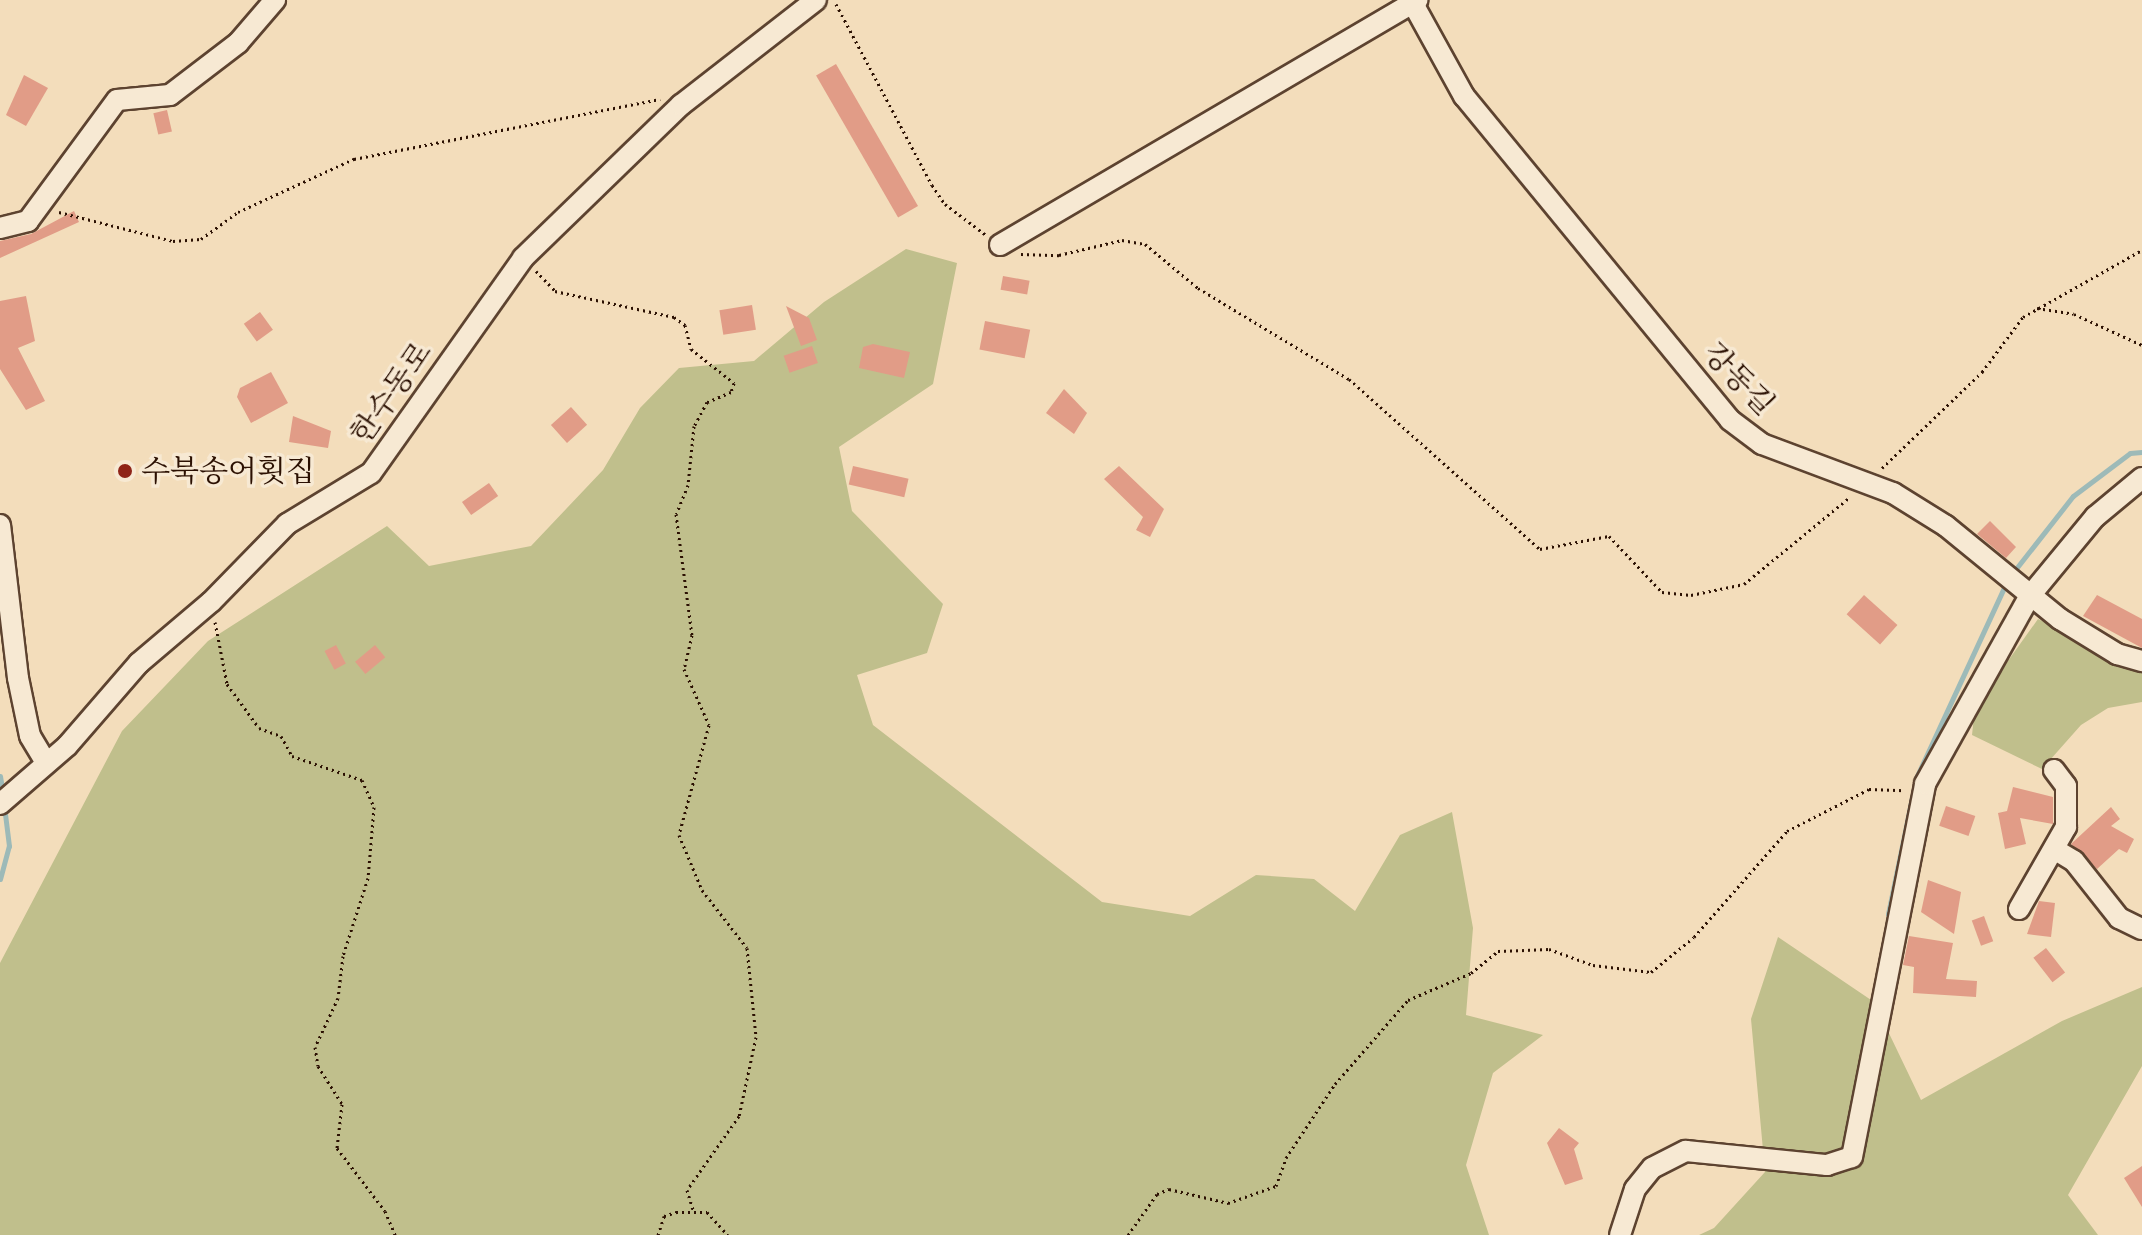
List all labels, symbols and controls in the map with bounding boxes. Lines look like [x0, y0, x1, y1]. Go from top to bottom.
street label: 한수동로 [343, 335, 439, 451]
street label: 강동길 [1696, 335, 1782, 423]
place label: 수북송어횟집 [141, 453, 315, 489]
marker: 수북송어횟집 [116, 462, 134, 480]

